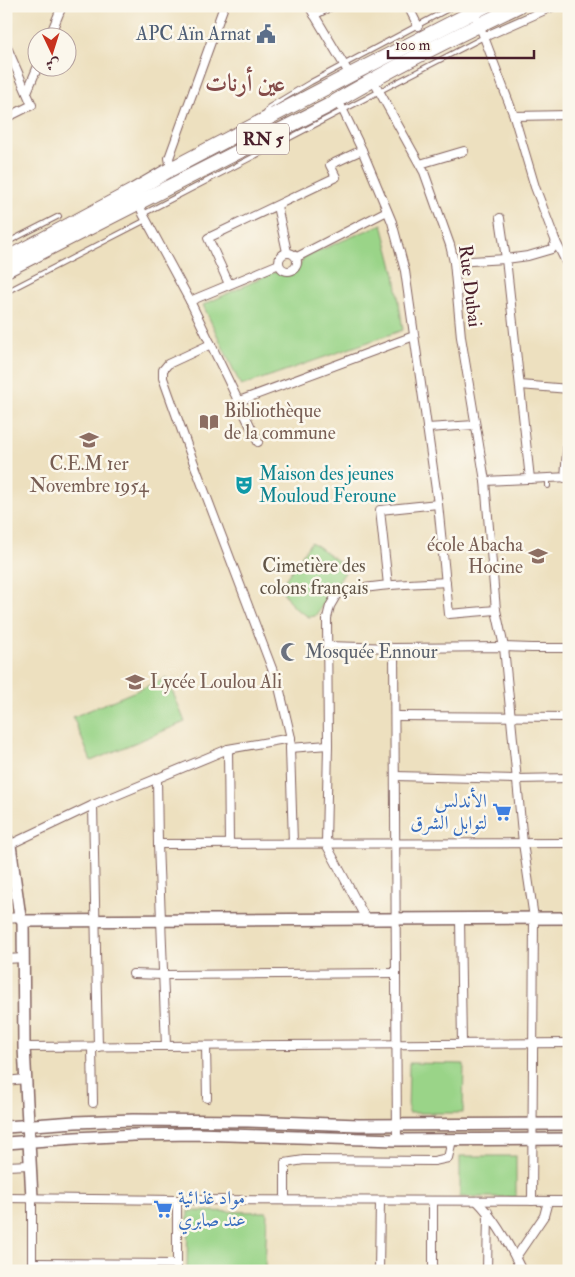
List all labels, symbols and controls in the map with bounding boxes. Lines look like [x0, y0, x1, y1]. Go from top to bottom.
place label: APC Aïn Arnat [135, 22, 251, 46]
public building icon: APC Aïn Arnat [255, 23, 277, 45]
north arrow [28, 28, 78, 78]
scale bar [388, 28, 534, 60]
text: 100 m [395, 36, 431, 55]
text: ش [45, 56, 60, 73]
district label: عين أرنات [205, 66, 285, 99]
road number: RN 5 [237, 124, 289, 154]
street label: Rue Dubai [453, 244, 487, 328]
place label: Bibliothèque de la commune [224, 399, 336, 445]
library icon: Bibliothèque de la commune [198, 411, 220, 433]
school or university icon: C.E.M 1er Novembre 1954 [78, 429, 100, 451]
place label: C.E.M 1er Novembre 1954 [30, 452, 149, 498]
place label: Maison des jeunes Mouloud Feroune [259, 462, 396, 508]
theatre icon: Maison des jeunes Mouloud Feroune [233, 474, 255, 496]
place label: école Abacha Hocine [427, 533, 523, 579]
school or university icon: école Abacha Hocine [527, 545, 549, 567]
park label: Cimetière des colons français [260, 554, 368, 600]
place label: Mosquée Ennour [305, 640, 438, 664]
mosque icon: Mosquée Ennour [279, 641, 301, 663]
place label: Lycée Loulou Ali [150, 670, 282, 694]
school or university icon: Lycée Loulou Ali [124, 671, 146, 693]
place label: الأندلس لتوابل الشرق [410, 787, 487, 836]
supermarket icon: الأندلس لتوابل الشرق [491, 801, 513, 823]
place label: مواد غذائية عند صابري [178, 1186, 246, 1235]
supermarket icon: مواد غذائية عند صابري [152, 1198, 174, 1220]

